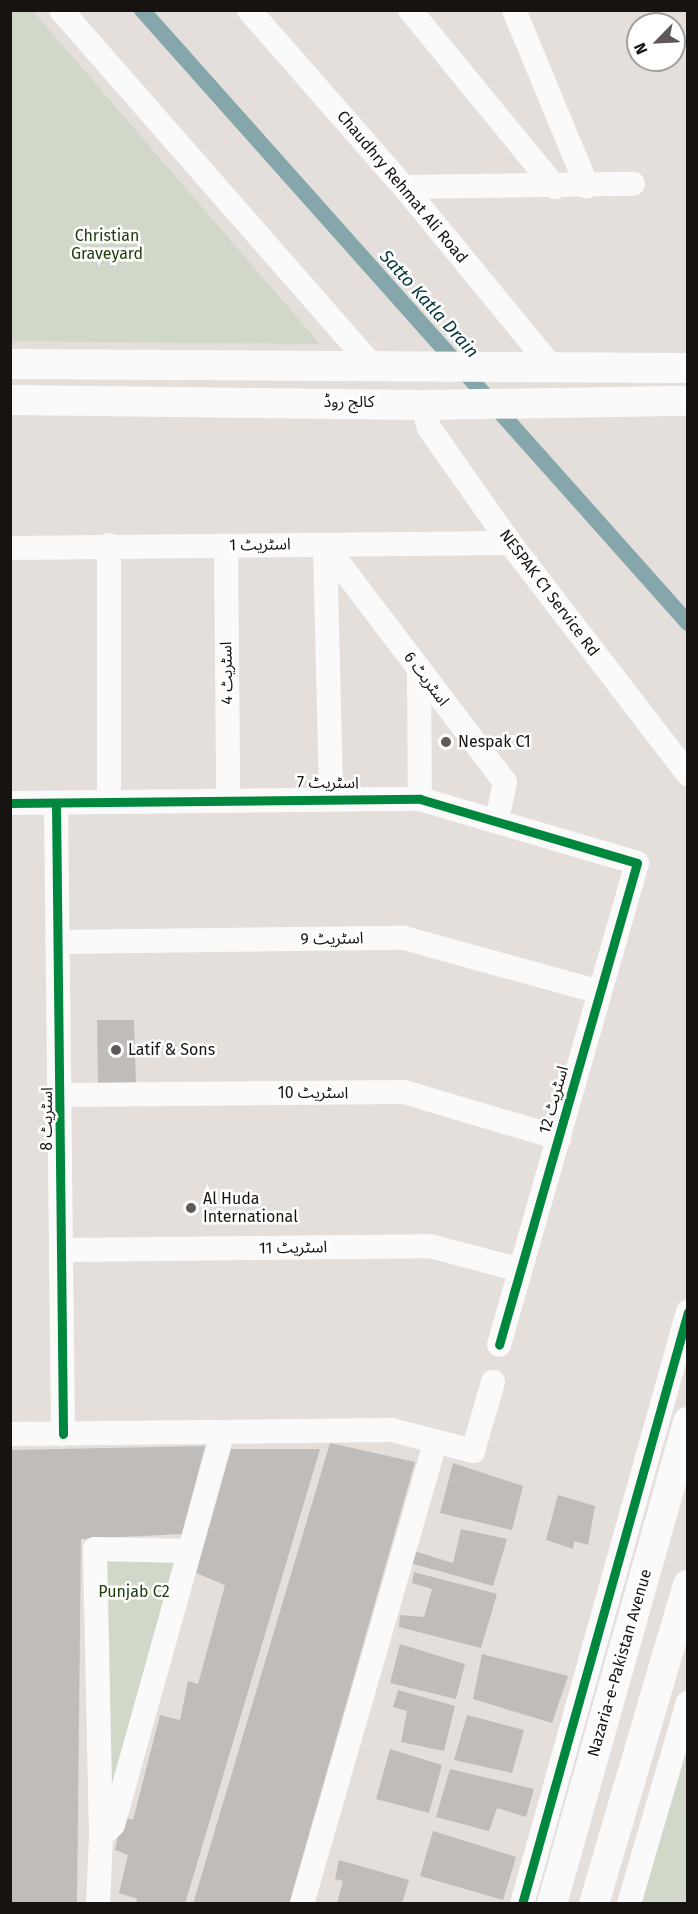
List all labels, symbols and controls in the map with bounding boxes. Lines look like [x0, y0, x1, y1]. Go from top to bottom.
north arrow [626, 12, 686, 72]
text: N [630, 40, 652, 57]
street label: Chaudhry Rehmat Ali Road [333, 107, 471, 267]
park label: Christian Graveyard [71, 226, 143, 264]
water label: Satto Katla Drain [375, 246, 483, 362]
street label: کالج روڈ [324, 392, 374, 412]
street label: NESPAK C1 Service Rd [495, 526, 603, 660]
street label: اسٹریٹ 1 [229, 535, 291, 555]
street label: اسٹریٹ 4 [217, 641, 237, 705]
street label: اسٹریٹ 6 [399, 648, 453, 710]
place label: Nespak C1 [458, 732, 531, 752]
marker: Nespak C1 [439, 735, 453, 749]
street label: اسٹریٹ 7 [297, 773, 359, 793]
street label: اسٹریٹ 9 [300, 929, 364, 949]
place label: Latif & Sons [128, 1040, 215, 1060]
marker: Latif & Sons [109, 1043, 123, 1057]
street label: اسٹریٹ 12 [535, 1064, 573, 1136]
street label: اسٹریٹ 10 [278, 1083, 348, 1103]
street label: اسٹریٹ 8 [37, 1087, 57, 1151]
place label: Al Huda International [203, 1189, 298, 1227]
marker: Al Huda International [184, 1201, 198, 1215]
street label: اسٹریٹ 11 [259, 1238, 327, 1258]
street label: Nazaria-e-Pakistan Avenue [584, 1567, 656, 1759]
park label: Punjab C2 [98, 1582, 170, 1602]

